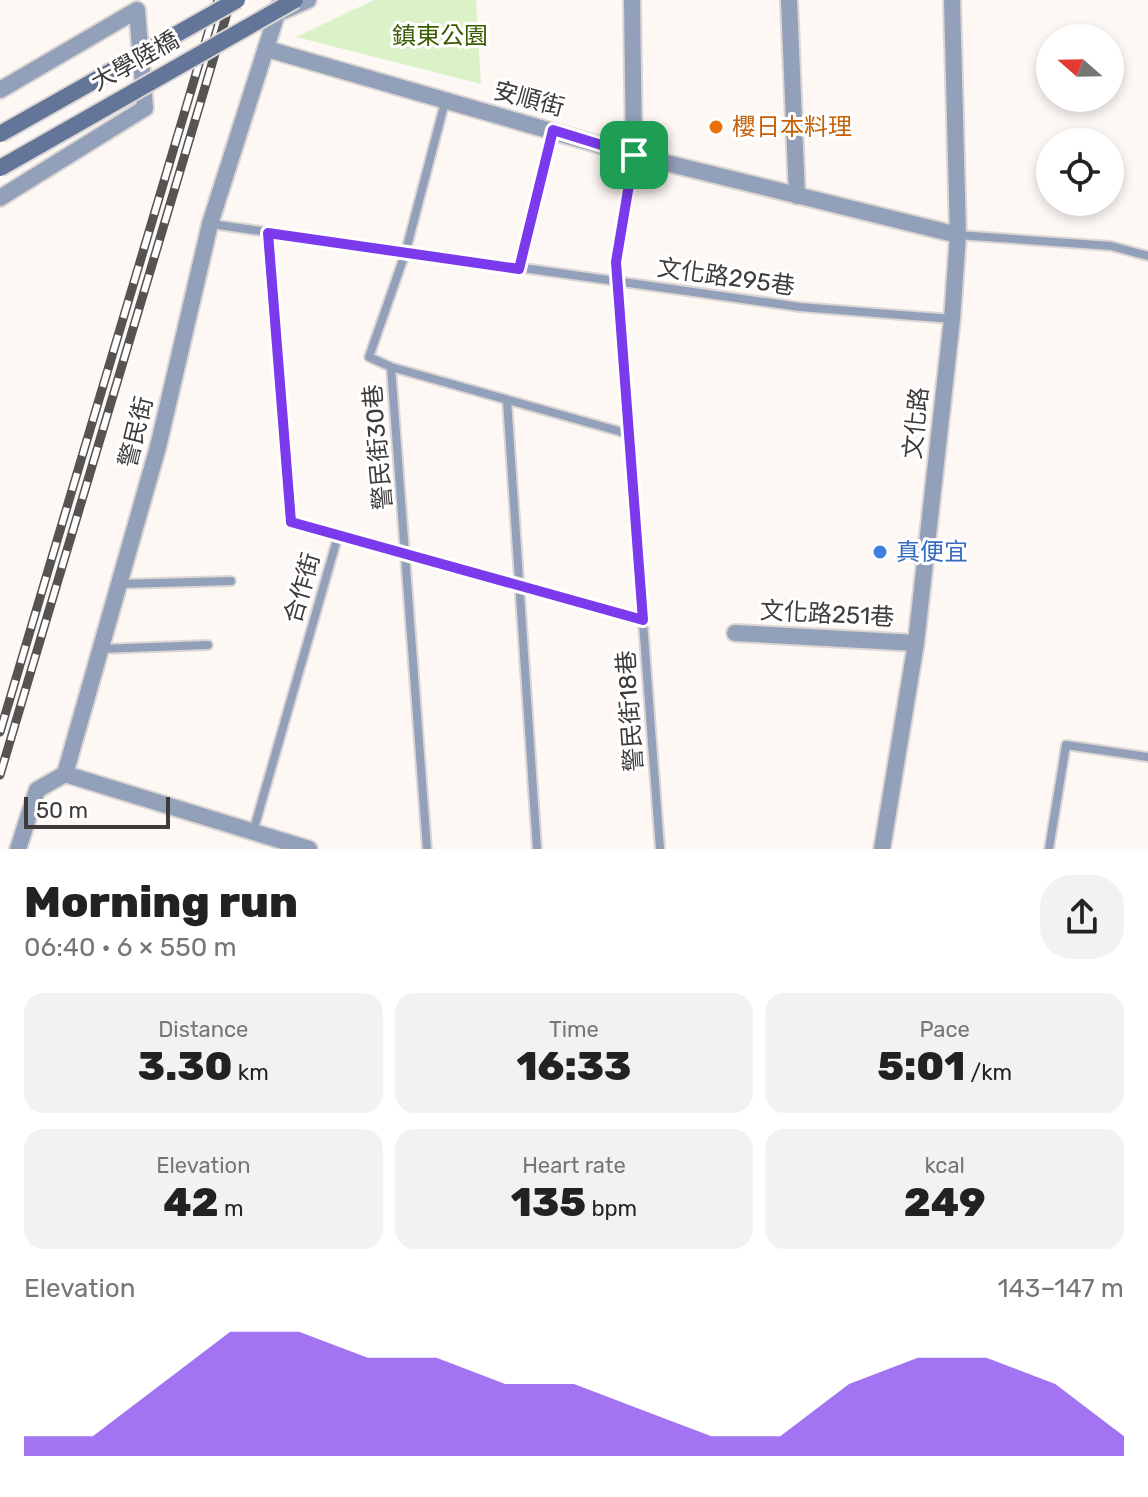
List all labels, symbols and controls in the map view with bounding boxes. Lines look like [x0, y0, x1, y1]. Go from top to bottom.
park label: 鎮東公園 [392, 22, 488, 50]
north arrow [1036, 24, 1124, 112]
map controls [1036, 24, 1124, 216]
street label: 大學陸橋 [86, 25, 184, 97]
street label: 安順街 [491, 76, 567, 122]
place label: 櫻日本料理 [732, 113, 852, 141]
marker: 櫻日本料理 [707, 118, 725, 136]
pin [600, 121, 668, 189]
button: locate [1036, 128, 1124, 216]
icon: arrive [612, 133, 656, 177]
street label: 文化路295巷 [655, 253, 797, 301]
street label: 警民街30巷 [359, 383, 397, 511]
street label: 文化路 [898, 386, 934, 460]
street label: 警民街 [114, 394, 158, 470]
place label: 真便宜 [896, 538, 968, 566]
marker: 真便宜 [871, 543, 889, 561]
street label: 合作街 [279, 550, 325, 626]
street label: 文化路251巷 [759, 597, 895, 631]
street label: 警民街18巷 [612, 649, 648, 773]
scale bar [24, 793, 170, 829]
text: 50 m [36, 797, 88, 824]
button: share [1040, 875, 1124, 959]
text: Morning run [24, 876, 298, 928]
text: 06:40 · 6 × 550 m [24, 932, 237, 963]
text: Distance [158, 1016, 248, 1043]
text: Time [549, 1016, 599, 1043]
text: Pace [919, 1016, 970, 1043]
text: 3.30 [138, 1043, 232, 1090]
text: 16:33 [517, 1043, 631, 1090]
text: 5:01 [877, 1043, 965, 1090]
text: km [232, 1059, 269, 1086]
text: /km [965, 1059, 1012, 1086]
text: Elevation [156, 1152, 250, 1179]
text: Heart rate [522, 1152, 626, 1179]
text: kcal [924, 1152, 965, 1179]
text: 42 [163, 1179, 219, 1226]
text: 135 [511, 1179, 586, 1226]
text: 249 [904, 1179, 986, 1226]
text: m [219, 1195, 244, 1222]
text: bpm [586, 1195, 637, 1222]
text: Elevation [24, 1273, 135, 1304]
text: 143–147 m [997, 1273, 1124, 1304]

